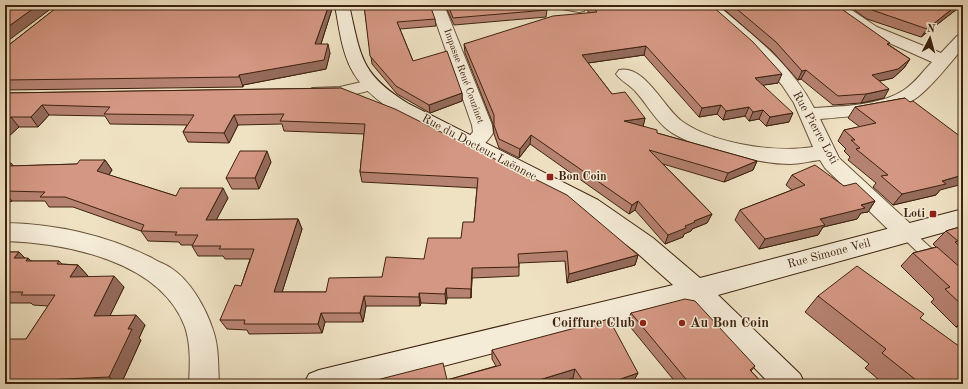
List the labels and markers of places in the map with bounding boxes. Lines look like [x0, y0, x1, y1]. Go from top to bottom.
place label: Bon Coin [558, 171, 607, 183]
marker: Bon Coin [545, 172, 555, 182]
place label: Loti [903, 208, 925, 220]
marker: Loti [928, 209, 938, 219]
place label: Coiffure Club [552, 316, 635, 330]
place label: Au Bon Coin [690, 316, 769, 330]
marker: Coiffure Club [638, 318, 648, 328]
marker: Au Bon Coin [677, 318, 687, 328]

